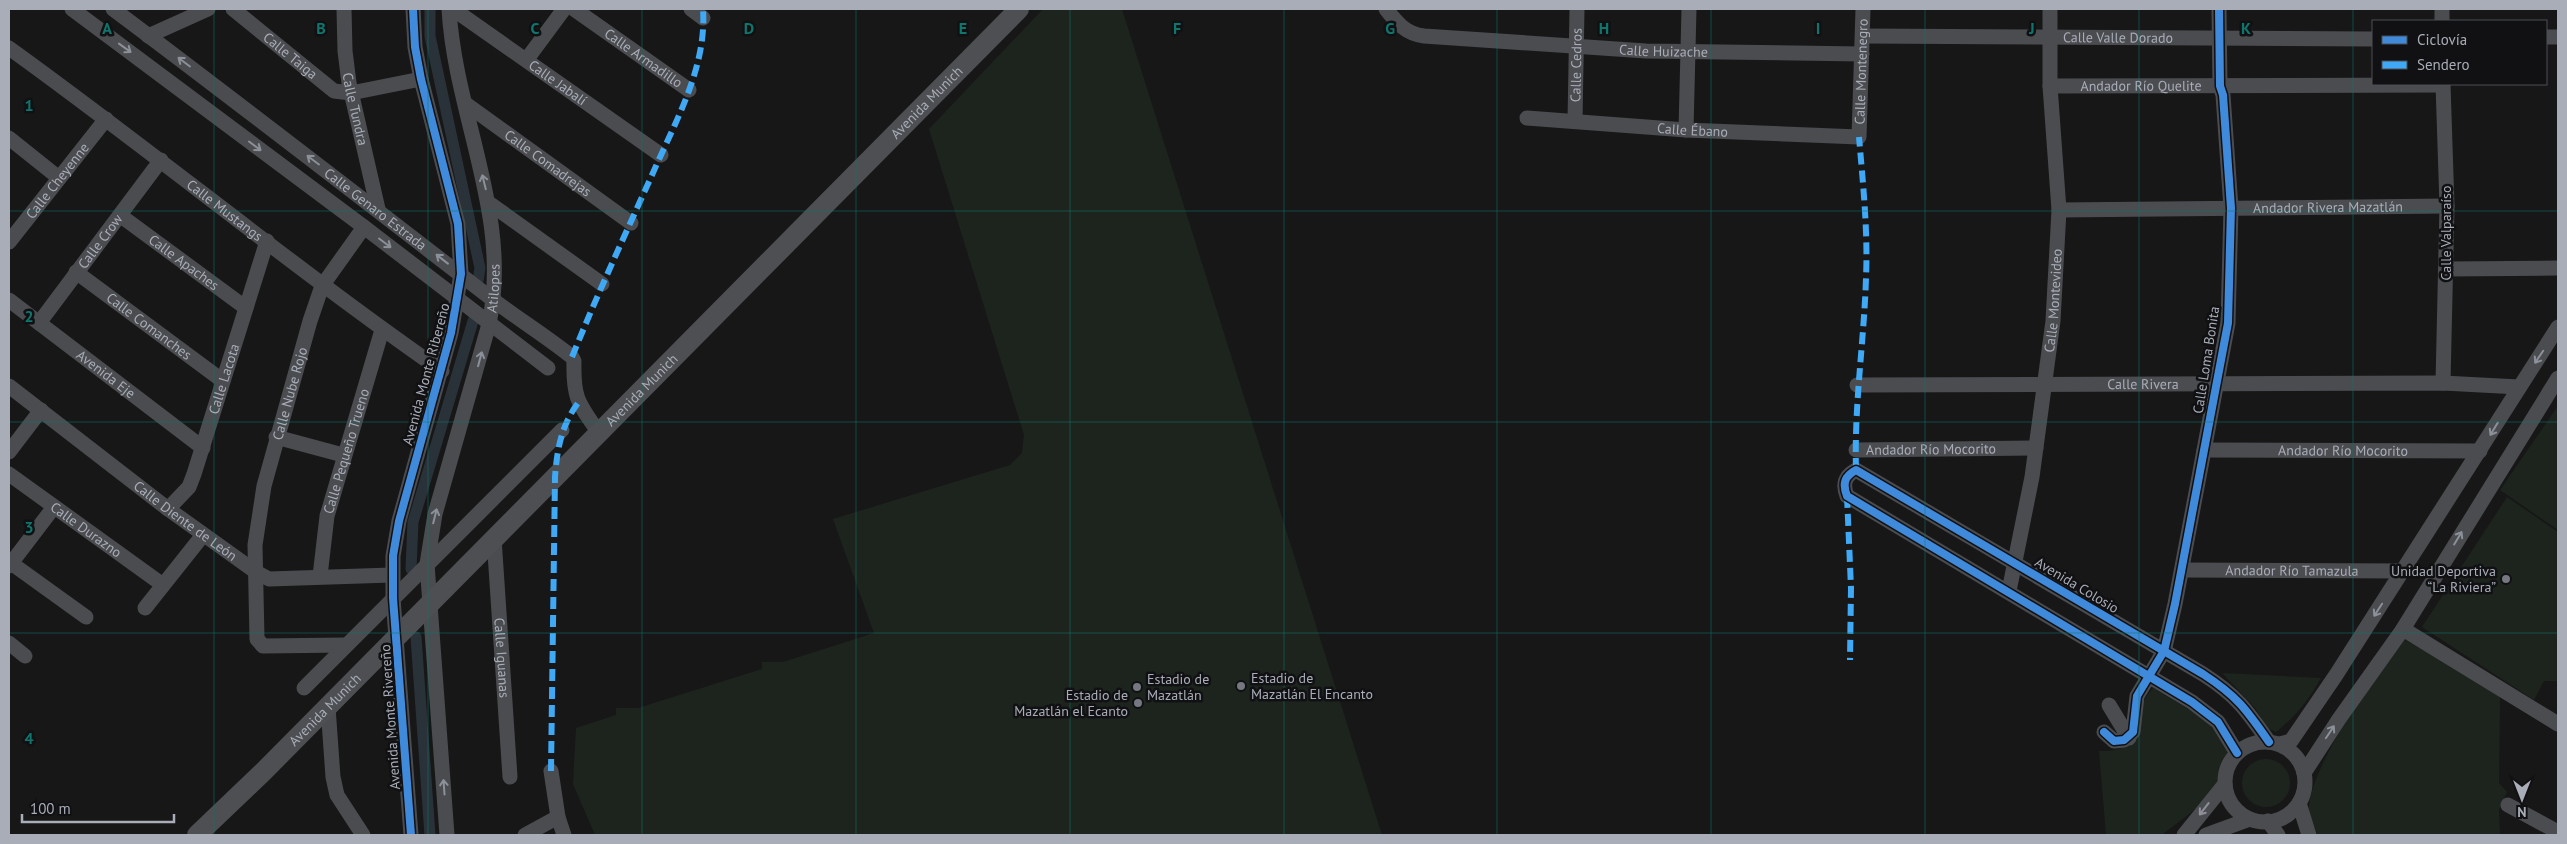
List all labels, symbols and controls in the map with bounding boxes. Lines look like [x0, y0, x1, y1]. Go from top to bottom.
text: A [102, 18, 112, 38]
text: B [316, 18, 326, 38]
text: C [531, 18, 540, 38]
text: D [744, 18, 754, 38]
text: E [959, 18, 967, 38]
text: F [1173, 18, 1181, 38]
text: G [1385, 18, 1395, 38]
text: H [1599, 18, 1609, 38]
text: I [1816, 18, 1820, 38]
street label: Calle Montenegro [1850, 18, 1872, 125]
text: J [2028, 18, 2035, 38]
text: K [2241, 18, 2251, 38]
legend [2372, 20, 2547, 85]
street label: Calle Armadillo [601, 24, 686, 92]
street label: Calle Taiga [260, 28, 321, 83]
street label: Calle Cedros [1566, 28, 1586, 102]
street label: Calle Valle Dorado [2063, 28, 2173, 47]
text: Ciclovía [2417, 30, 2467, 49]
street label: Calle Huizache [1618, 40, 1708, 61]
one-way arrow [118, 43, 132, 53]
text: Sendero [2417, 55, 2470, 74]
street label: Calle Jabalí [525, 56, 591, 109]
one-way arrow [178, 57, 191, 68]
street label: Avenida Munich [887, 62, 966, 142]
street label: Calle Tundra [339, 72, 372, 147]
street label: Andador Río Quelite [2080, 77, 2202, 95]
text: 1 [24, 95, 34, 115]
street label: Calle Ébano [1656, 119, 1728, 141]
street label: Calle Comadrejas [501, 126, 595, 201]
street label: Calle Cheyenne [22, 139, 93, 223]
one-way arrow [248, 140, 261, 151]
one-way arrow [307, 155, 320, 166]
street label: Calle Genaro Estrada [321, 164, 430, 254]
street label: Calle Mustangs [183, 175, 267, 245]
one-way arrow [479, 175, 488, 191]
street label: Calle Valparaíso [2437, 186, 2455, 280]
street label: Andador Rivera Mazatlán [2253, 197, 2403, 217]
street label: Calle Crow [74, 210, 127, 272]
street label: Calle Apaches [145, 230, 223, 294]
one-way arrow [378, 238, 392, 248]
street label: Calle Montevideo [2040, 248, 2066, 354]
one-way arrow [436, 254, 449, 265]
street label: Atilopes [482, 264, 503, 314]
street label: Calle Comanches [103, 289, 195, 364]
street label: Avenida Monte Ribereño [398, 301, 454, 447]
street label: Calle Loma Bonita [2189, 305, 2223, 415]
text: 2 [24, 306, 34, 326]
street label: Calle Lacota [204, 341, 243, 416]
street label: Calle Nube Rojo [268, 345, 311, 442]
street label: Avenida Eje [73, 346, 139, 402]
street label: Avenida Munich [602, 350, 681, 430]
one-way arrow [2534, 350, 2544, 364]
one-way arrow [475, 352, 485, 368]
street label: Calle Rivera [2107, 375, 2179, 393]
street label: Calle Pequeño Trueno [319, 386, 373, 516]
one-way arrow [2488, 422, 2498, 436]
street label: Andador Río Mocorito [1866, 439, 1996, 459]
street label: Andador Río Mocorito [2278, 441, 2408, 460]
street label: Calle Diente de León [130, 477, 241, 565]
street label: Calle Durazno [47, 498, 125, 561]
one-way arrow [431, 508, 440, 524]
text: 3 [24, 517, 34, 537]
one-way arrow [2454, 532, 2464, 546]
street label: Avenida Colosio [2032, 553, 2122, 617]
street label: Andador Río Tamazula [2225, 561, 2359, 580]
place label: Unidad Deportiva “La Riviera” [2391, 562, 2496, 596]
marker: Unidad Deportiva “La Riviera” [2500, 573, 2512, 585]
one-way arrow [2372, 603, 2383, 617]
street label: Calle Iguanas [490, 617, 514, 699]
street label: Avenida Monte Rivereño [376, 644, 404, 790]
place label: Estadio de Mazatlán El Encanto [1251, 669, 1373, 703]
street label: Avenida Munich [285, 670, 365, 750]
place label: Estadio de Mazatlán [1147, 670, 1209, 704]
marker: Estadio de Mazatlán El Encanto [1235, 680, 1247, 692]
marker: Estadio de Mazatlán [1131, 681, 1143, 693]
place label: Estadio de Mazatlán el Ecanto [1014, 686, 1128, 720]
marker: Estadio de Mazatlán el Ecanto [1132, 697, 1144, 709]
one-way arrow [2325, 725, 2335, 739]
text: 4 [24, 728, 34, 748]
north arrow [2497, 774, 2547, 824]
one-way arrow [440, 779, 449, 795]
scale bar [22, 792, 175, 824]
text: 100 m [30, 799, 71, 818]
one-way arrow [2199, 803, 2210, 816]
text: N [2517, 803, 2527, 821]

